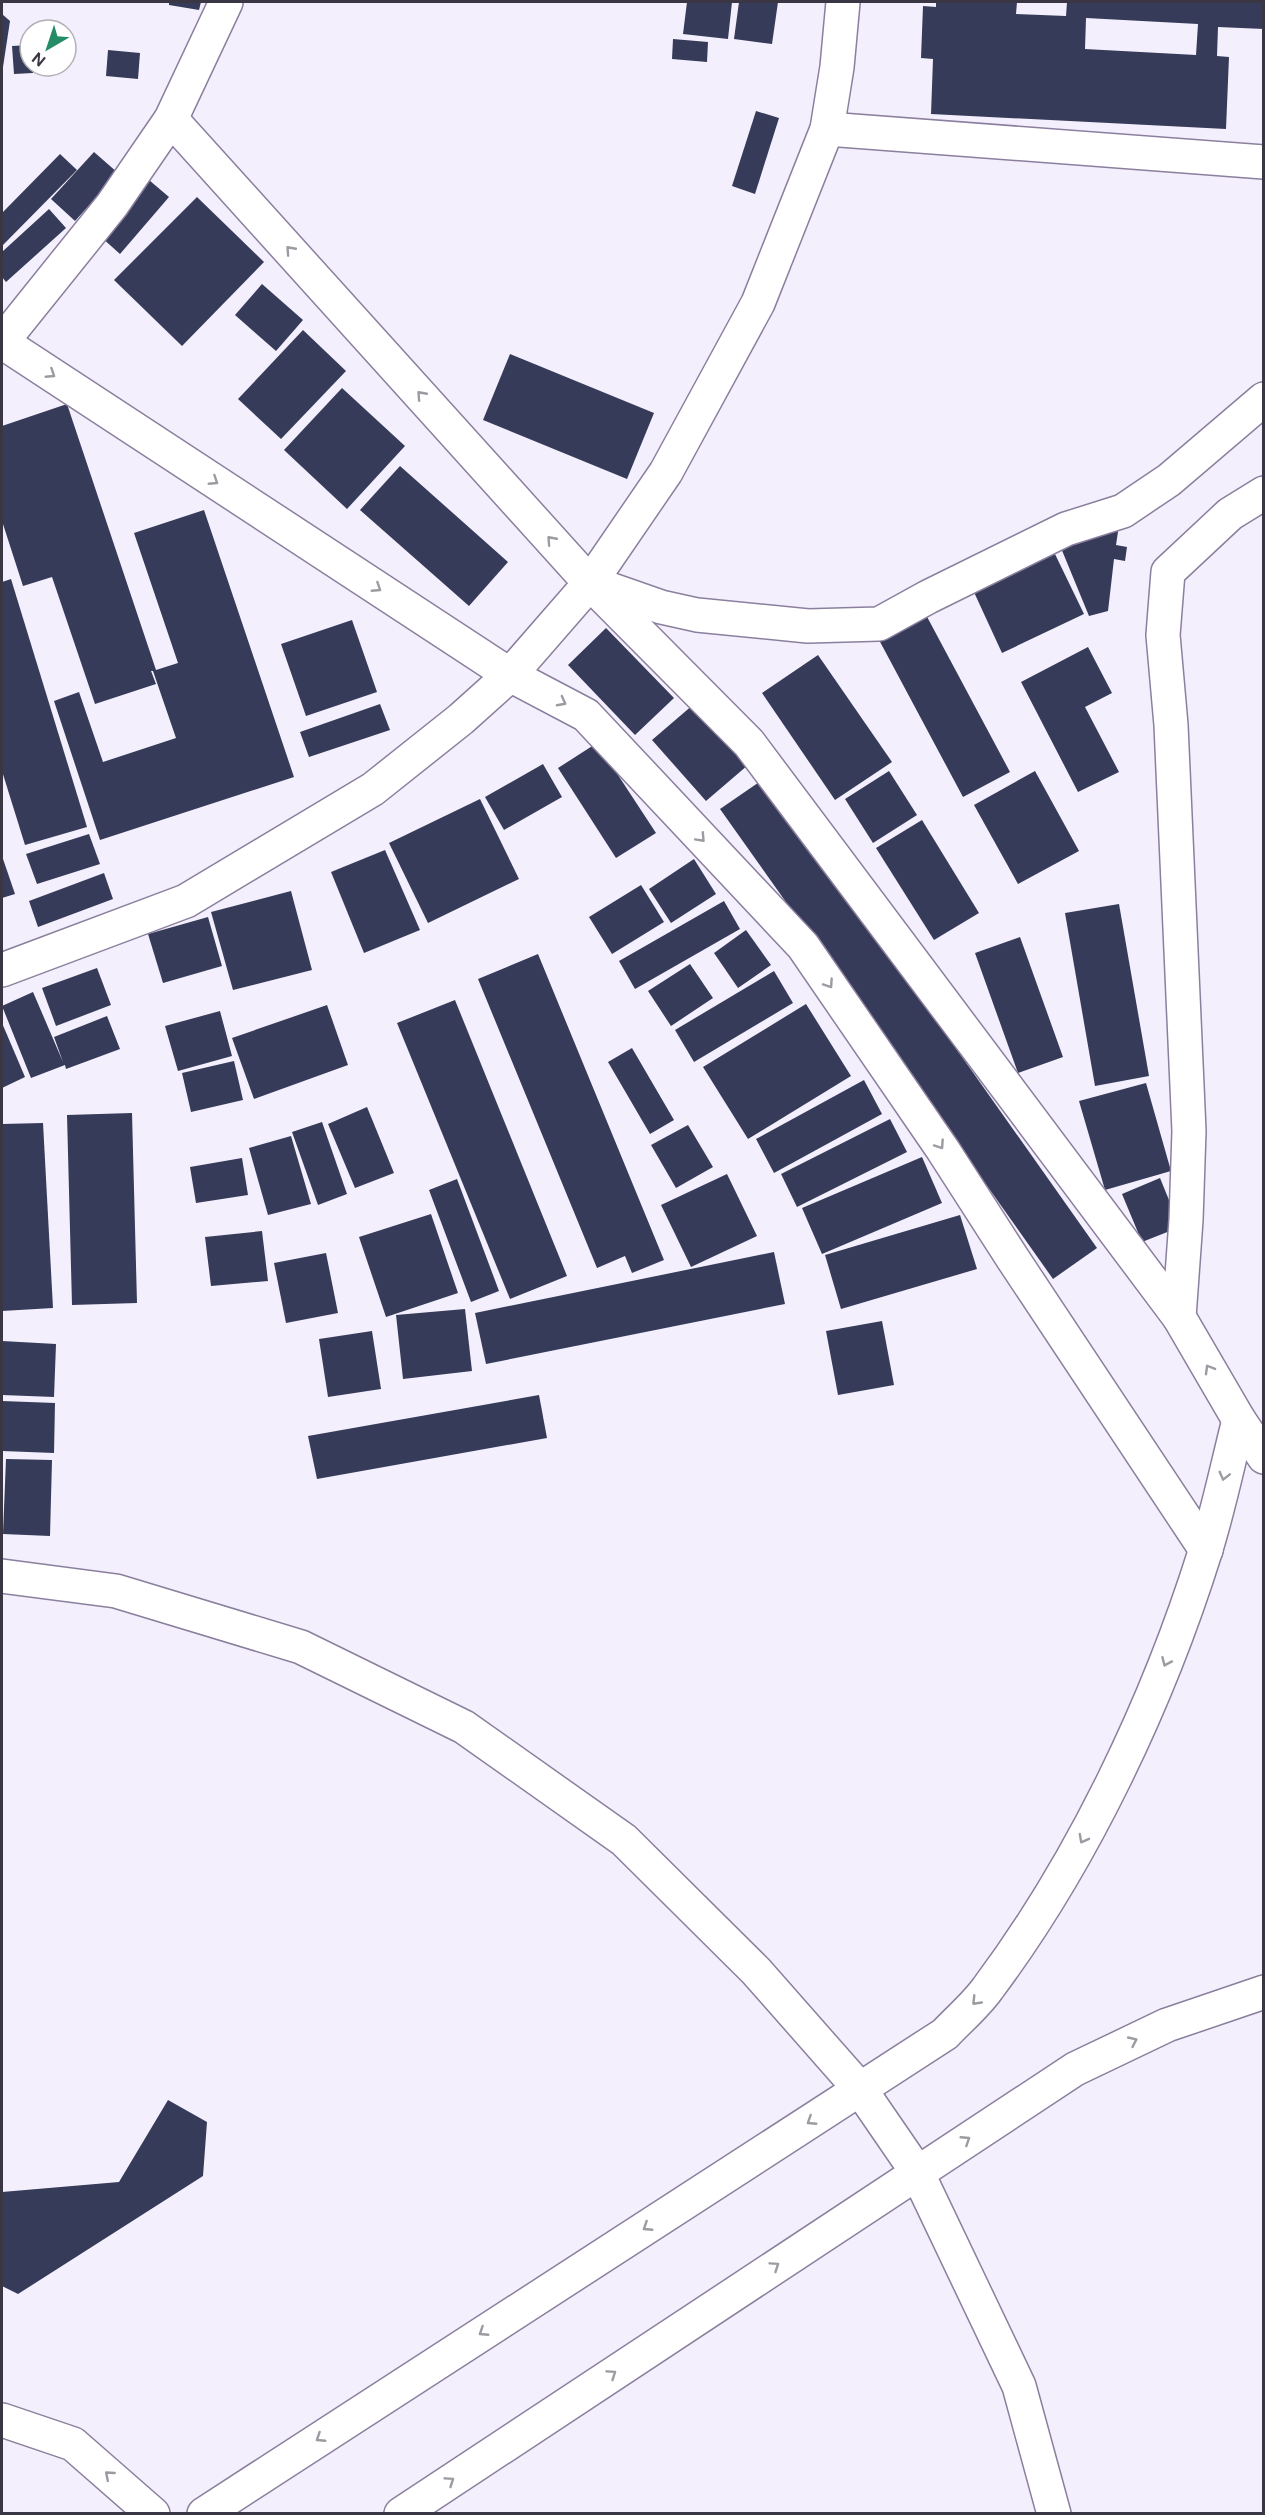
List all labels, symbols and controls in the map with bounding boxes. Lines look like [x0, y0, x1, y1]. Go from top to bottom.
north arrow [18, 18, 78, 78]
text: N [28, 47, 50, 71]
one-way arrow [286, 246, 297, 257]
one-way arrow [45, 367, 55, 379]
one-way arrow [417, 391, 428, 402]
one-way arrow [207, 474, 218, 485]
one-way arrow [547, 536, 558, 546]
one-way arrow [370, 581, 381, 592]
one-way arrow [556, 695, 567, 707]
one-way arrow [694, 831, 705, 841]
one-way arrow [822, 977, 833, 988]
one-way arrow [932, 1138, 943, 1149]
one-way arrow [1205, 1365, 1216, 1375]
one-way arrow [1219, 1471, 1232, 1481]
one-way arrow [1161, 1656, 1173, 1667]
one-way arrow [1079, 1833, 1091, 1844]
one-way arrow [973, 1994, 984, 2005]
one-way arrow [1127, 2037, 1138, 2049]
one-way arrow [807, 2113, 817, 2125]
one-way arrow [959, 2136, 970, 2147]
one-way arrow [643, 2219, 653, 2231]
one-way arrow [768, 2262, 779, 2273]
one-way arrow [479, 2325, 490, 2336]
one-way arrow [606, 2370, 617, 2381]
one-way arrow [316, 2431, 326, 2443]
one-way arrow [105, 2471, 116, 2482]
one-way arrow [443, 2477, 454, 2488]

